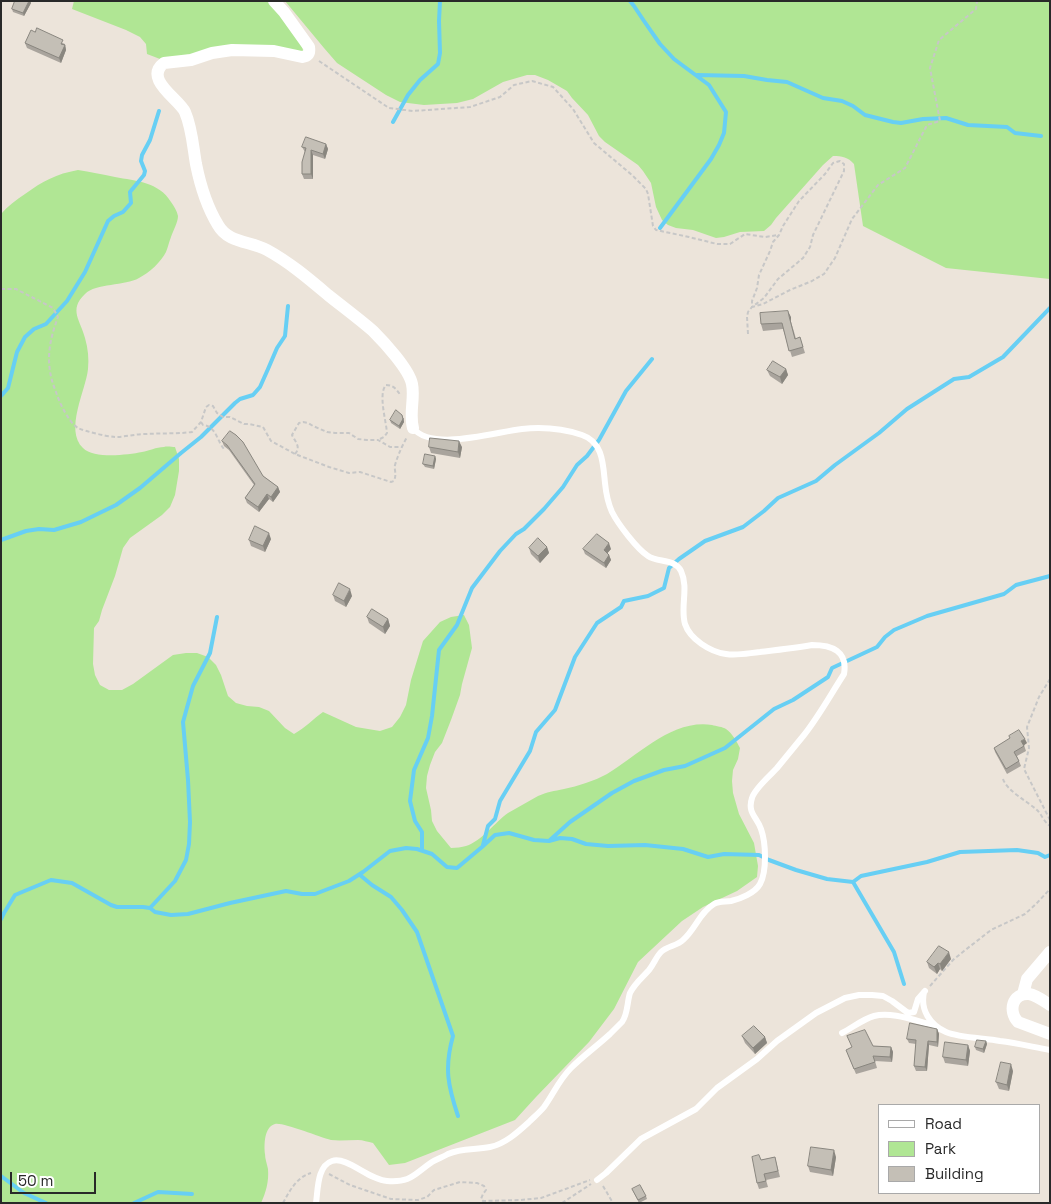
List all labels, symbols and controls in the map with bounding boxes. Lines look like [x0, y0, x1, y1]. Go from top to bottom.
legend [878, 1104, 1041, 1194]
text: Road [925, 1114, 962, 1133]
text: Park [925, 1139, 956, 1158]
scale bar [12, 1162, 99, 1194]
text: Building [925, 1164, 984, 1183]
text: 50 m [18, 1171, 53, 1190]

